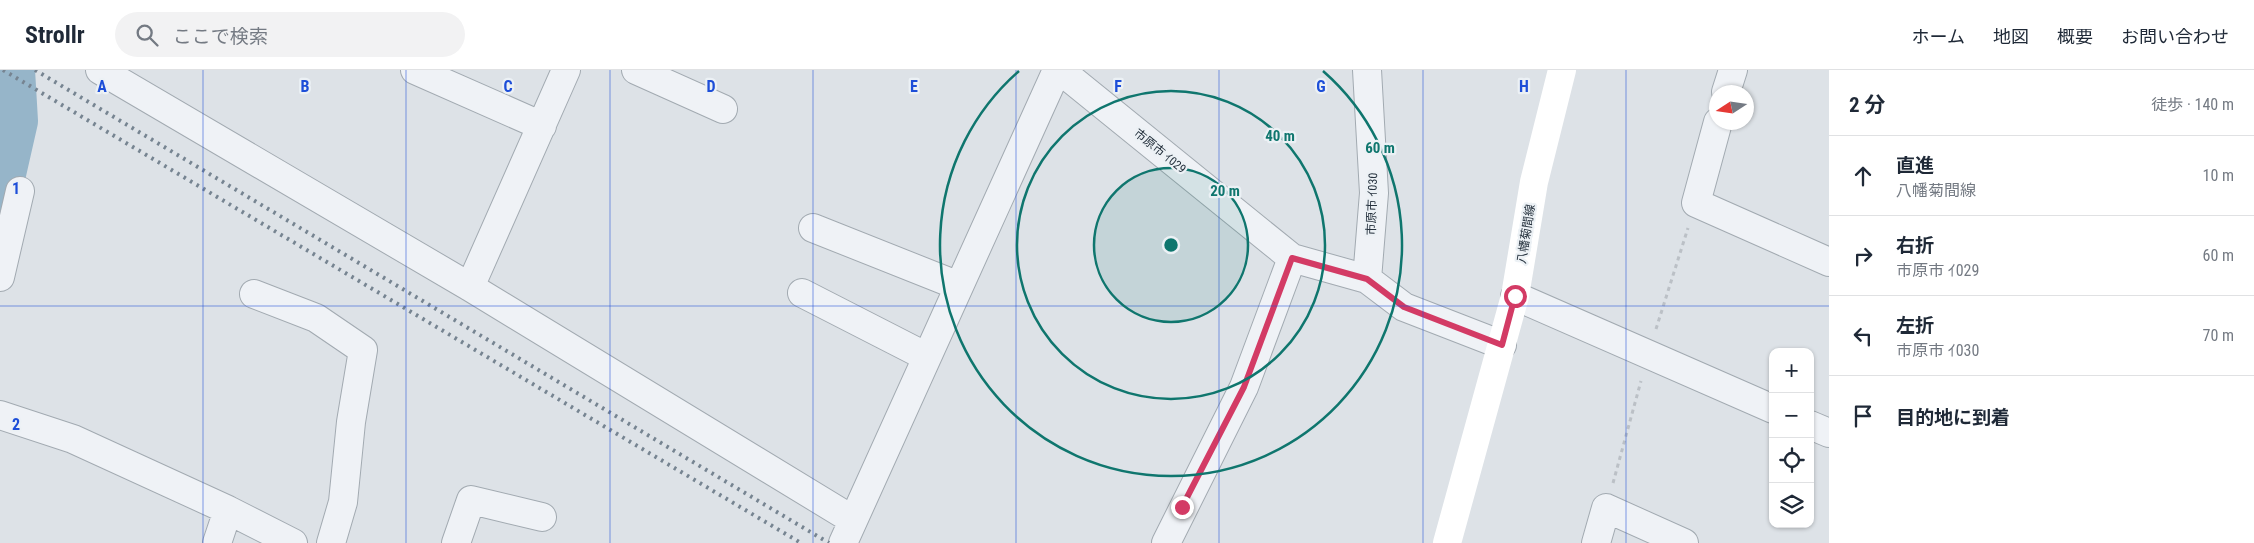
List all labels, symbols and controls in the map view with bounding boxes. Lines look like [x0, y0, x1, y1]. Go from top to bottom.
search box [115, 12, 465, 57]
text: Strollr [25, 21, 85, 49]
icon: search [133, 21, 161, 49]
text: ここで検索 [173, 25, 268, 48]
text: ホーム [1912, 26, 1965, 47]
text: 地図 [1993, 26, 2029, 47]
text: 概要 [2057, 26, 2093, 47]
text: お問い合わせ [2121, 26, 2229, 47]
text: A [97, 77, 107, 96]
text: B [301, 77, 310, 96]
text: C [503, 77, 513, 96]
text: D [706, 77, 716, 96]
text: E [910, 77, 918, 96]
text: F [1114, 77, 1122, 96]
text: G [1316, 77, 1326, 96]
text: H [1519, 77, 1529, 96]
north arrow [1709, 85, 1754, 130]
text: 2 分 [1849, 93, 1885, 117]
text: 徒歩 · 140 m [2151, 95, 2234, 114]
street label: 市原市 ｲ029 [1131, 126, 1189, 176]
text: 40 m [1265, 127, 1295, 145]
text: 60 m [1365, 139, 1395, 157]
text: 直進 [1896, 154, 1934, 177]
icon: ahead [1849, 162, 1877, 190]
text: 10 m [2202, 166, 2234, 185]
street label: 市原市 ｲ030 [1364, 172, 1380, 235]
text: 1 [12, 179, 20, 198]
text: 八幡菊間線 [1896, 181, 1976, 200]
text: 20 m [1210, 182, 1240, 200]
street label: 八幡菊間線 [1514, 203, 1538, 265]
text: 右折 [1896, 234, 1934, 257]
centre of rings [1162, 236, 1180, 254]
icon: right [1849, 242, 1877, 270]
text: 60 m [2202, 246, 2234, 265]
text: 市原市 ｲ029 [1896, 261, 1979, 280]
route start [1504, 285, 1527, 308]
text: 左折 [1896, 314, 1934, 337]
icon: left [1849, 322, 1877, 350]
text: 70 m [2202, 326, 2234, 345]
text: 市原市 ｲ030 [1896, 341, 1979, 360]
map controls [1769, 348, 1814, 528]
button: + [1769, 348, 1814, 393]
button: − [1769, 393, 1814, 438]
icon: arrive [1849, 402, 1877, 430]
text: 目的地に到着 [1896, 406, 2010, 429]
text: 2 [12, 415, 20, 434]
button: locate [1769, 438, 1814, 483]
button: layers [1769, 483, 1814, 528]
route end [1171, 496, 1194, 519]

